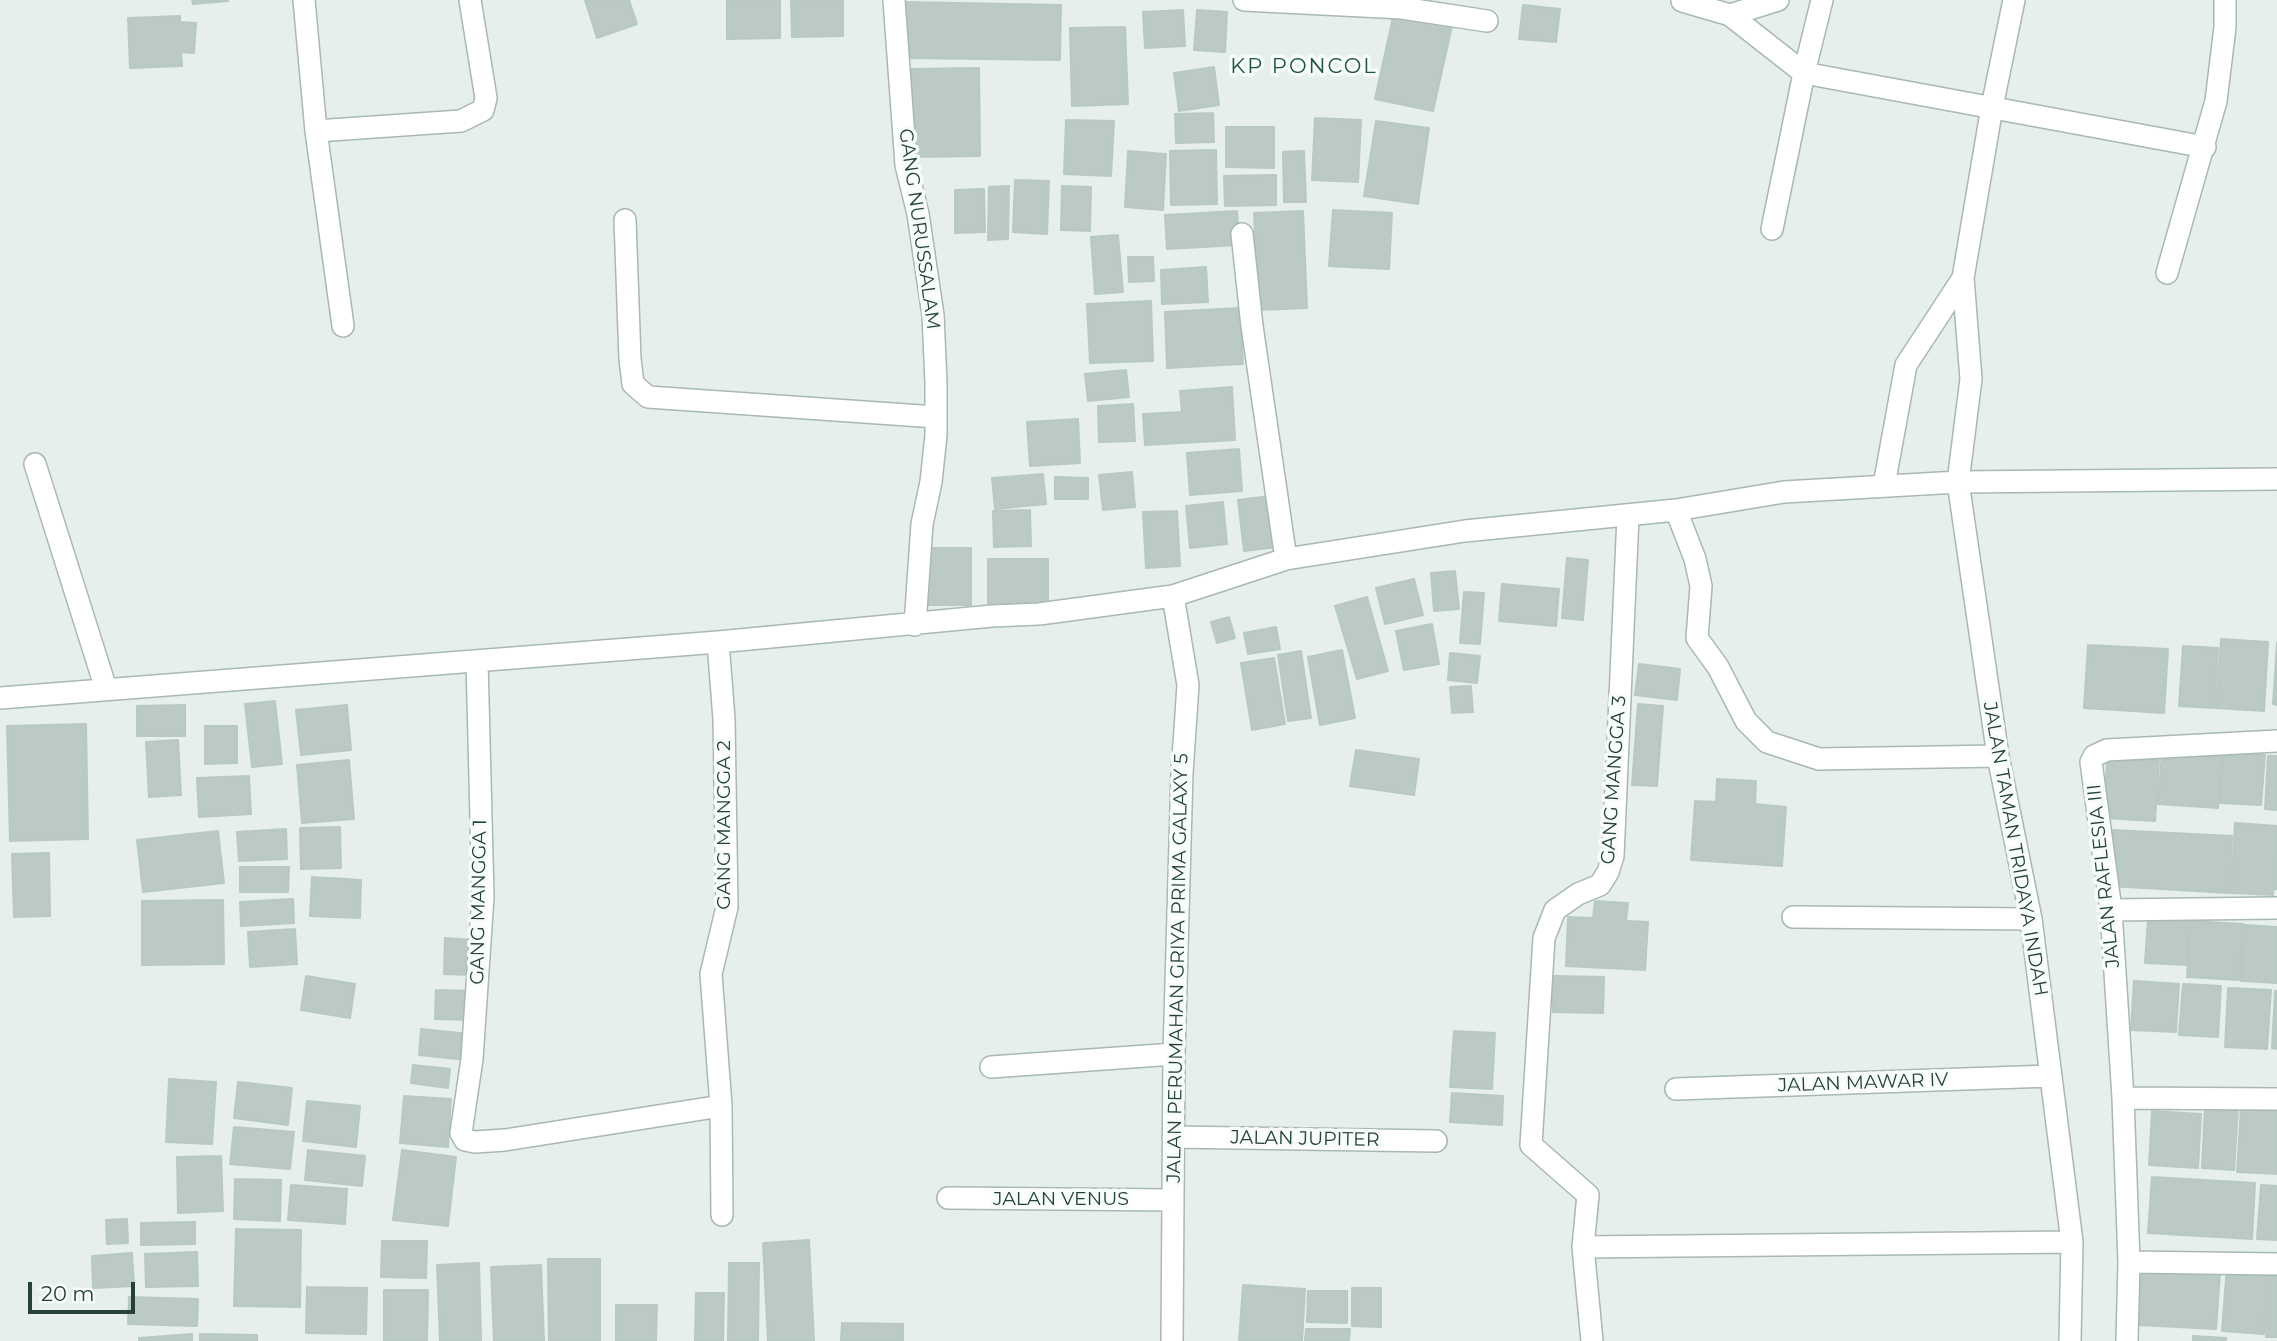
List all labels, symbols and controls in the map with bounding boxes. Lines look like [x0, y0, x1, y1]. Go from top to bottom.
district label: KP PONCOL [1231, 54, 1377, 80]
street label: GANG NURUSSALAM [894, 127, 944, 331]
street label: GANG MANGGA 3 [1597, 695, 1631, 865]
street label: JALAN TAMAN TRIDAYA INDAH [1978, 700, 2052, 998]
street label: GANG MANGGA 2 [713, 740, 735, 910]
street label: JALAN PERUMAHAN GRIYA PRIMA GALAXY 5 [1163, 753, 1193, 1183]
street label: JALAN RAFLESIA III [2083, 783, 2125, 969]
street label: GANG MANGGA 1 [466, 819, 492, 985]
street label: JALAN MAWAR IV [1777, 1069, 1949, 1097]
street label: JALAN JUPITER [1230, 1126, 1380, 1152]
street label: JALAN VENUS [993, 1188, 1129, 1210]
scale bar [32, 1268, 138, 1312]
text: 20 m [41, 1281, 95, 1306]

